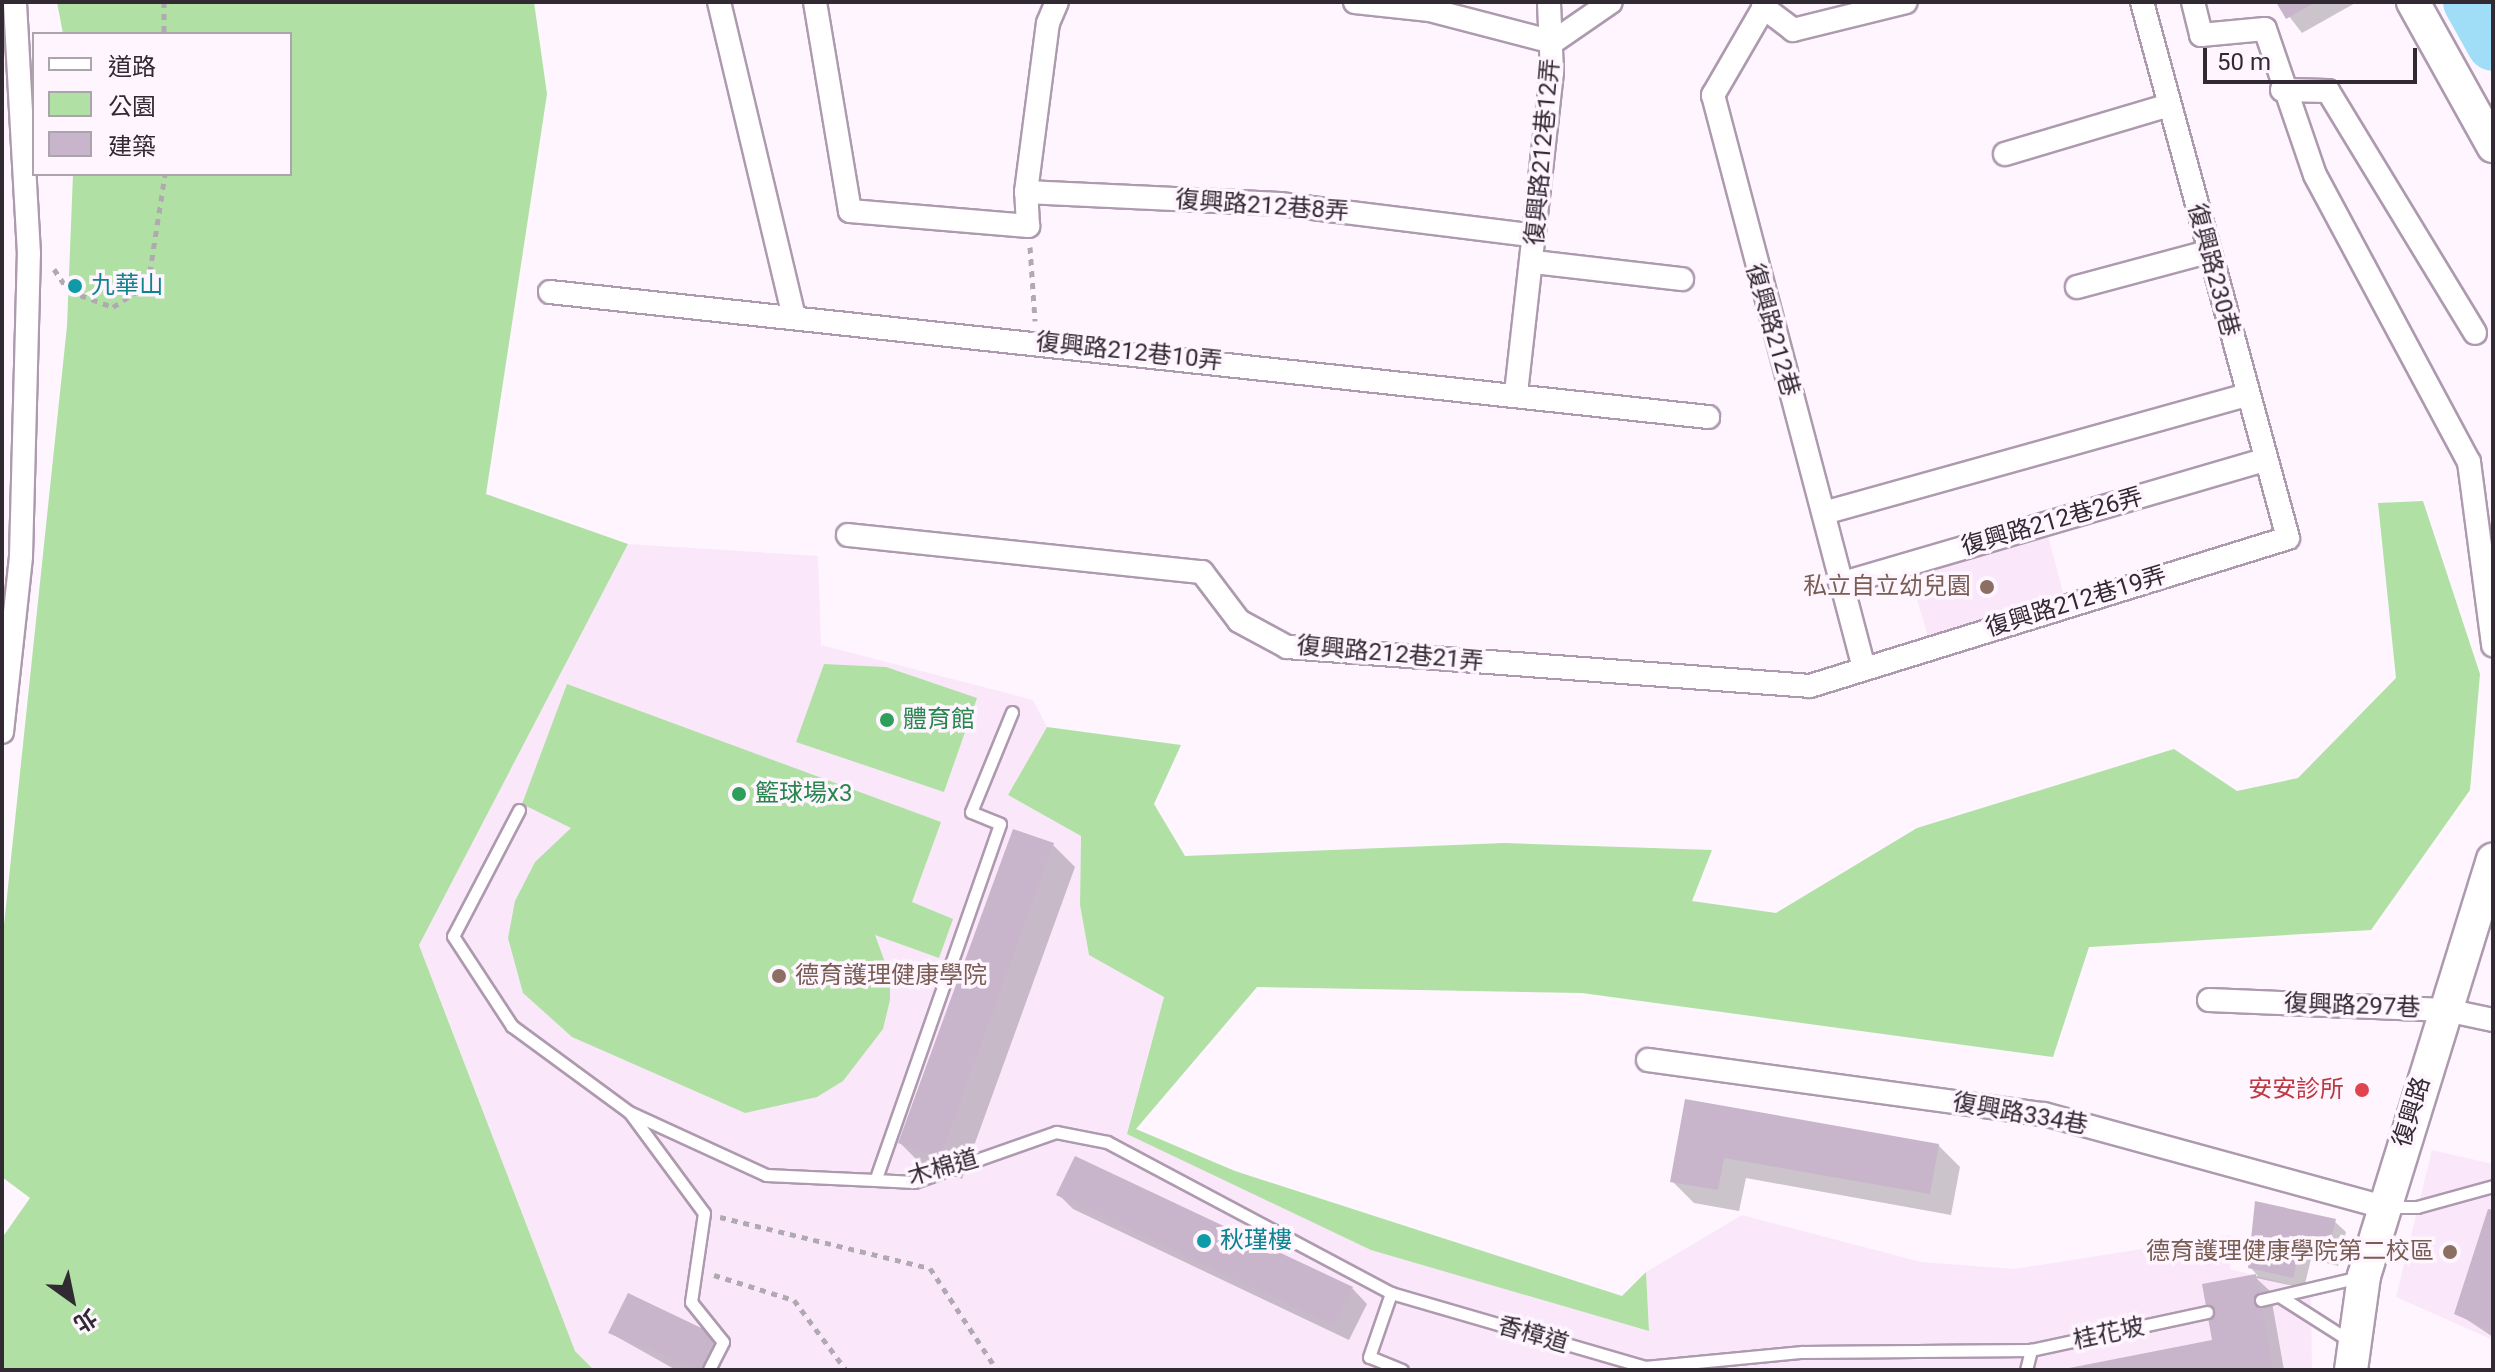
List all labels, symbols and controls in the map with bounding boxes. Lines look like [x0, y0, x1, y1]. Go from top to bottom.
legend [32, 32, 292, 176]
scale bar [2207, 32, 2421, 82]
text: 50 m [2217, 48, 2271, 76]
text: 道路 [108, 53, 156, 81]
street label: 復興路212巷12弄 [1520, 57, 1566, 247]
text: 公園 [108, 93, 156, 121]
text: 建築 [108, 133, 156, 161]
street label: 復興路212巷8弄 [1174, 186, 1350, 226]
street label: 復興路230巷 [2181, 200, 2245, 340]
street label: 復興路212巷 [1739, 260, 1805, 400]
place label: 九華山 [91, 272, 163, 300]
marker: 九華山 [66, 277, 84, 295]
street label: 復興路212巷10弄 [1034, 328, 1224, 376]
street label: 復興路212巷26弄 [1958, 482, 2146, 562]
street label: 復興路212巷19弄 [1982, 561, 2170, 643]
place label: 私立自立幼兒園 [1803, 573, 1971, 601]
marker: 私立自立幼兒園 [1978, 578, 1996, 596]
street label: 復興路212巷21弄 [1295, 631, 1485, 677]
place label: 體育館 [903, 706, 975, 734]
marker: 體育館 [878, 711, 896, 729]
place label: 籃球場x3 [755, 780, 852, 808]
marker: 籃球場x3 [730, 785, 748, 803]
place label: 德育護理健康學院 [795, 962, 987, 990]
marker: 德育護理健康學院 [770, 967, 788, 985]
street label: 復興路297巷 [2283, 989, 2421, 1023]
street label: 復興路 [2388, 1073, 2436, 1151]
place label: 安安診所 [2248, 1076, 2344, 1104]
marker: 安安診所 [2351, 1079, 2373, 1101]
street label: 復興路334巷 [1950, 1088, 2090, 1140]
street label: 木棉道 [904, 1144, 982, 1192]
place label: 秋瑾樓 [1220, 1227, 1292, 1255]
marker: 秋瑾樓 [1195, 1232, 1213, 1250]
place label: 德育護理健康學院第二校區 [2146, 1238, 2434, 1266]
marker: 德育護理健康學院第二校區 [2441, 1243, 2459, 1261]
north arrow [32, 1260, 112, 1340]
text: 北 [69, 1304, 101, 1337]
street label: 香樟道 [1494, 1311, 1572, 1359]
street label: 桂花坡 [2071, 1312, 2147, 1356]

